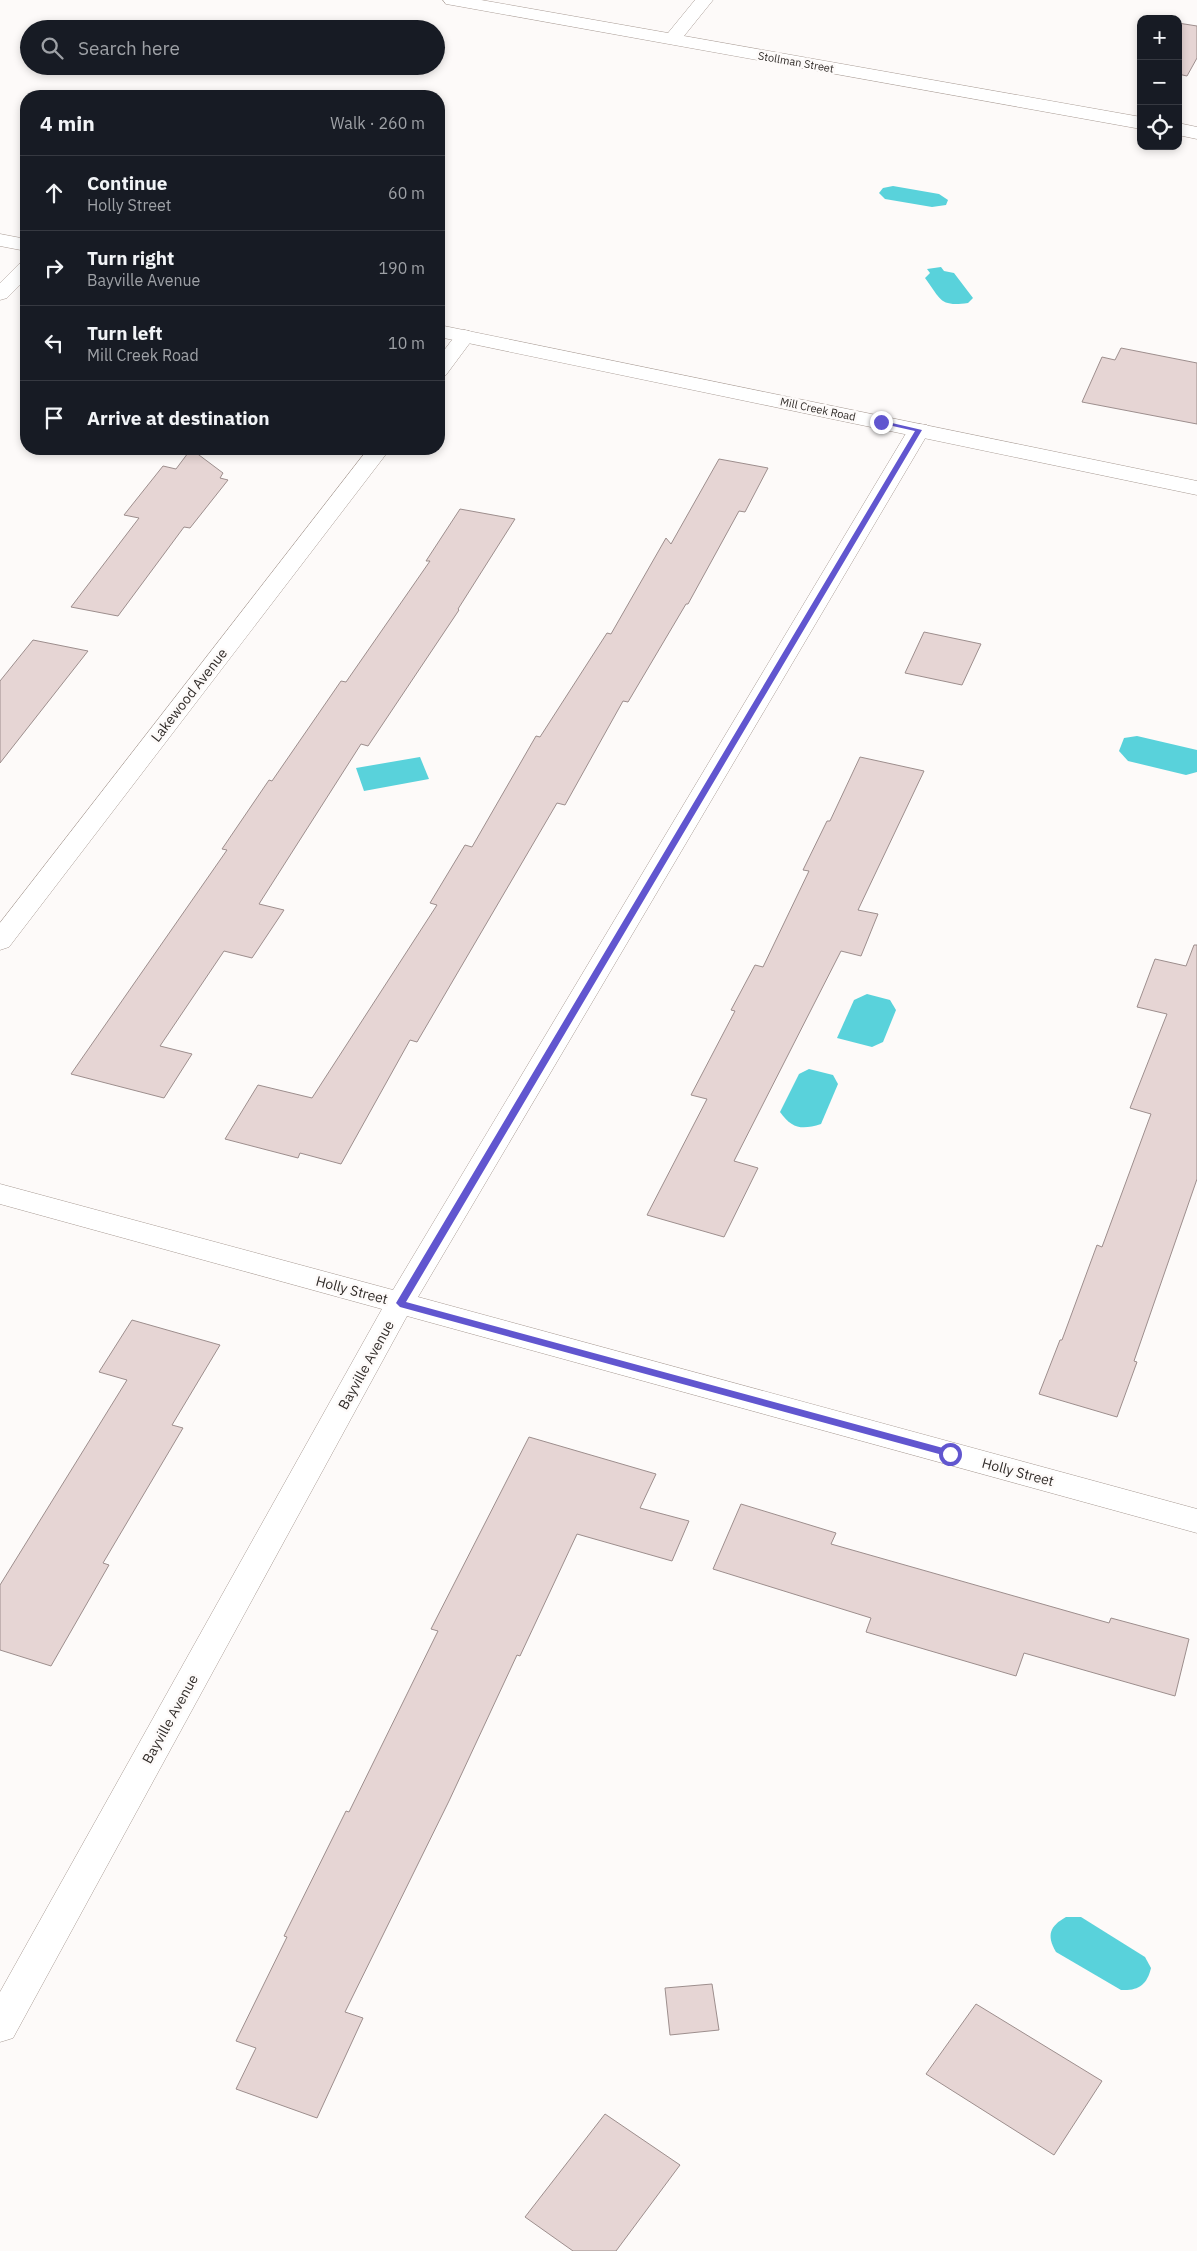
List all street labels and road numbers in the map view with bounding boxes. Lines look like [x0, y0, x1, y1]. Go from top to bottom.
street label: Stollman Street [757, 48, 835, 76]
street label: Mill Creek Road [779, 394, 857, 424]
street label: Lakewood Avenue [147, 644, 231, 745]
street label: Holly Street [314, 1272, 390, 1308]
street label: Bayville Avenue [334, 1317, 398, 1413]
street label: Holly Street [980, 1454, 1056, 1490]
street label: Bayville Avenue [138, 1671, 202, 1767]

